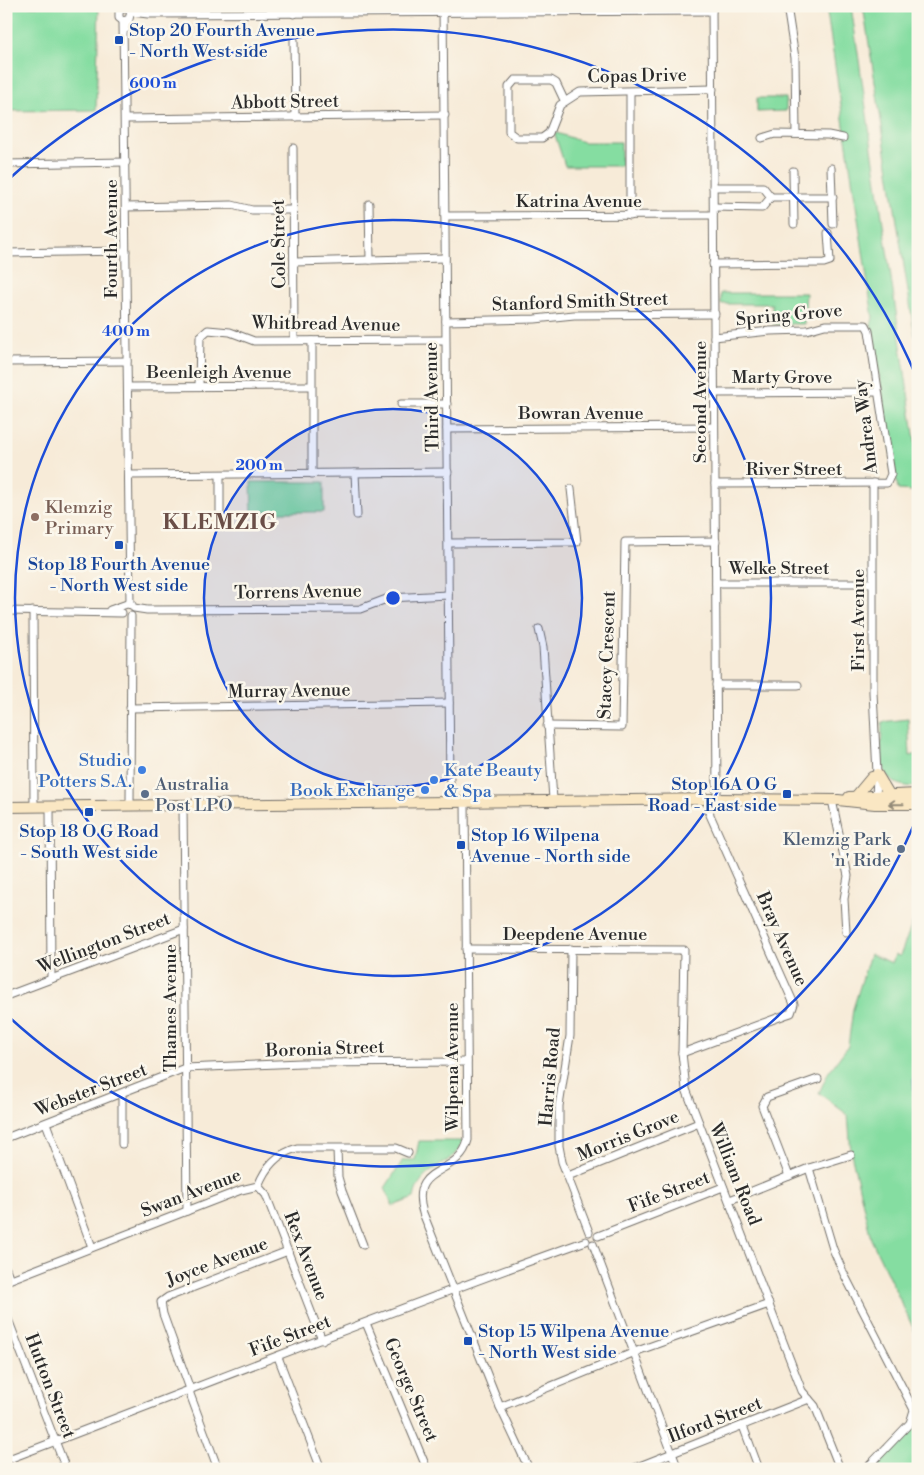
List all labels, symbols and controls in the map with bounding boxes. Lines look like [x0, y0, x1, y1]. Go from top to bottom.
place label: Stop 20 Fourth Avenue - North West side [129, 19, 315, 63]
marker: Stop 20 Fourth Avenue - North West side [113, 34, 125, 46]
street label: Copas Drive [587, 64, 687, 88]
text: 600 m [129, 74, 177, 93]
street label: Abbott Street [230, 90, 340, 114]
street label: Fourth Avenue [100, 179, 123, 299]
street label: Katrina Avenue [516, 190, 642, 213]
street label: Cole Street [267, 198, 291, 289]
street label: Stanford Smith Street [491, 287, 669, 317]
street label: Spring Grove [735, 299, 843, 331]
street label: Whitbread Avenue [250, 311, 401, 337]
text: 400 m [102, 322, 150, 341]
street label: Second Avenue [689, 341, 712, 463]
street label: Third Avenue [420, 342, 444, 452]
street label: Beenleigh Avenue [145, 361, 292, 384]
street label: Marty Grove [732, 366, 832, 389]
street label: Andrea Way [849, 378, 883, 477]
street label: Bowran Avenue [517, 402, 644, 425]
text: 200 m [235, 456, 283, 475]
street label: River Street [746, 458, 843, 481]
place label: Klemzig Primary [45, 496, 114, 540]
district label: KLEMZIG [162, 509, 278, 536]
marker: Klemzig Primary [29, 511, 41, 523]
marker: Stop 18 Fourth Avenue - North West side [113, 539, 125, 551]
place label: Stop 18 Fourth Avenue - North West side [28, 553, 210, 597]
street label: Welke Street [728, 557, 830, 580]
street label: First Avenue [847, 569, 870, 671]
street label: Torrens Avenue [234, 579, 362, 605]
centre of rings [384, 589, 402, 607]
street label: Stacey Crescent [593, 590, 621, 720]
street label: Murray Avenue [227, 678, 351, 704]
place label: Studio Potters S.A. [38, 749, 132, 793]
place label: Kate Beauty & Spa [444, 759, 542, 803]
marker: Studio Potters S.A. [136, 764, 148, 776]
place label: Australia Post LPO [154, 773, 233, 817]
place label: Stop 16A O G Road - East side [648, 773, 778, 817]
marker: Kate Beauty & Spa [428, 774, 440, 786]
place label: Book Exchange [289, 779, 415, 802]
marker: Book Exchange [419, 784, 431, 796]
marker: Australia Post LPO [139, 788, 151, 800]
marker: Stop 16A O G Road - East side [781, 788, 793, 800]
one-way arrow [889, 799, 905, 809]
marker: Stop 18 O G Road - South West side [83, 806, 95, 818]
place label: Stop 18 O G Road - South West side [19, 820, 159, 864]
place label: Stop 16 Wilpena Avenue - North side [470, 824, 631, 868]
place label: Klemzig Park 'n' Ride [783, 828, 893, 872]
marker: Stop 16 Wilpena Avenue - North side [455, 839, 467, 851]
marker: Klemzig Park 'n' Ride [895, 843, 907, 855]
street label: Bray Avenue [751, 887, 813, 990]
street label: Wellington Street [33, 907, 174, 979]
street label: Deepdene Avenue [503, 923, 647, 946]
street label: Thames Avenue [159, 944, 182, 1072]
street label: Wilpena Avenue [441, 1002, 464, 1133]
street label: Harris Road [534, 1026, 566, 1127]
street label: Boronia Street [264, 1035, 385, 1063]
street label: Webster Street [31, 1058, 151, 1122]
street label: Morris Grove [574, 1105, 682, 1167]
street label: William Road [704, 1118, 766, 1229]
street label: Swan Avenue [138, 1163, 244, 1223]
street label: Fife Street [625, 1166, 714, 1218]
street label: Rex Avenue [279, 1208, 333, 1304]
street label: Joyce Avenue [162, 1232, 271, 1292]
street label: Fife Street [246, 1310, 335, 1362]
place label: Stop 15 Wilpena Avenue - North West side [478, 1320, 669, 1364]
street label: Hutton Street [19, 1330, 81, 1442]
street label: George Street [379, 1334, 443, 1446]
marker: Stop 15 Wilpena Avenue - North West side [462, 1335, 474, 1347]
street label: Ilford Street [665, 1391, 766, 1448]

